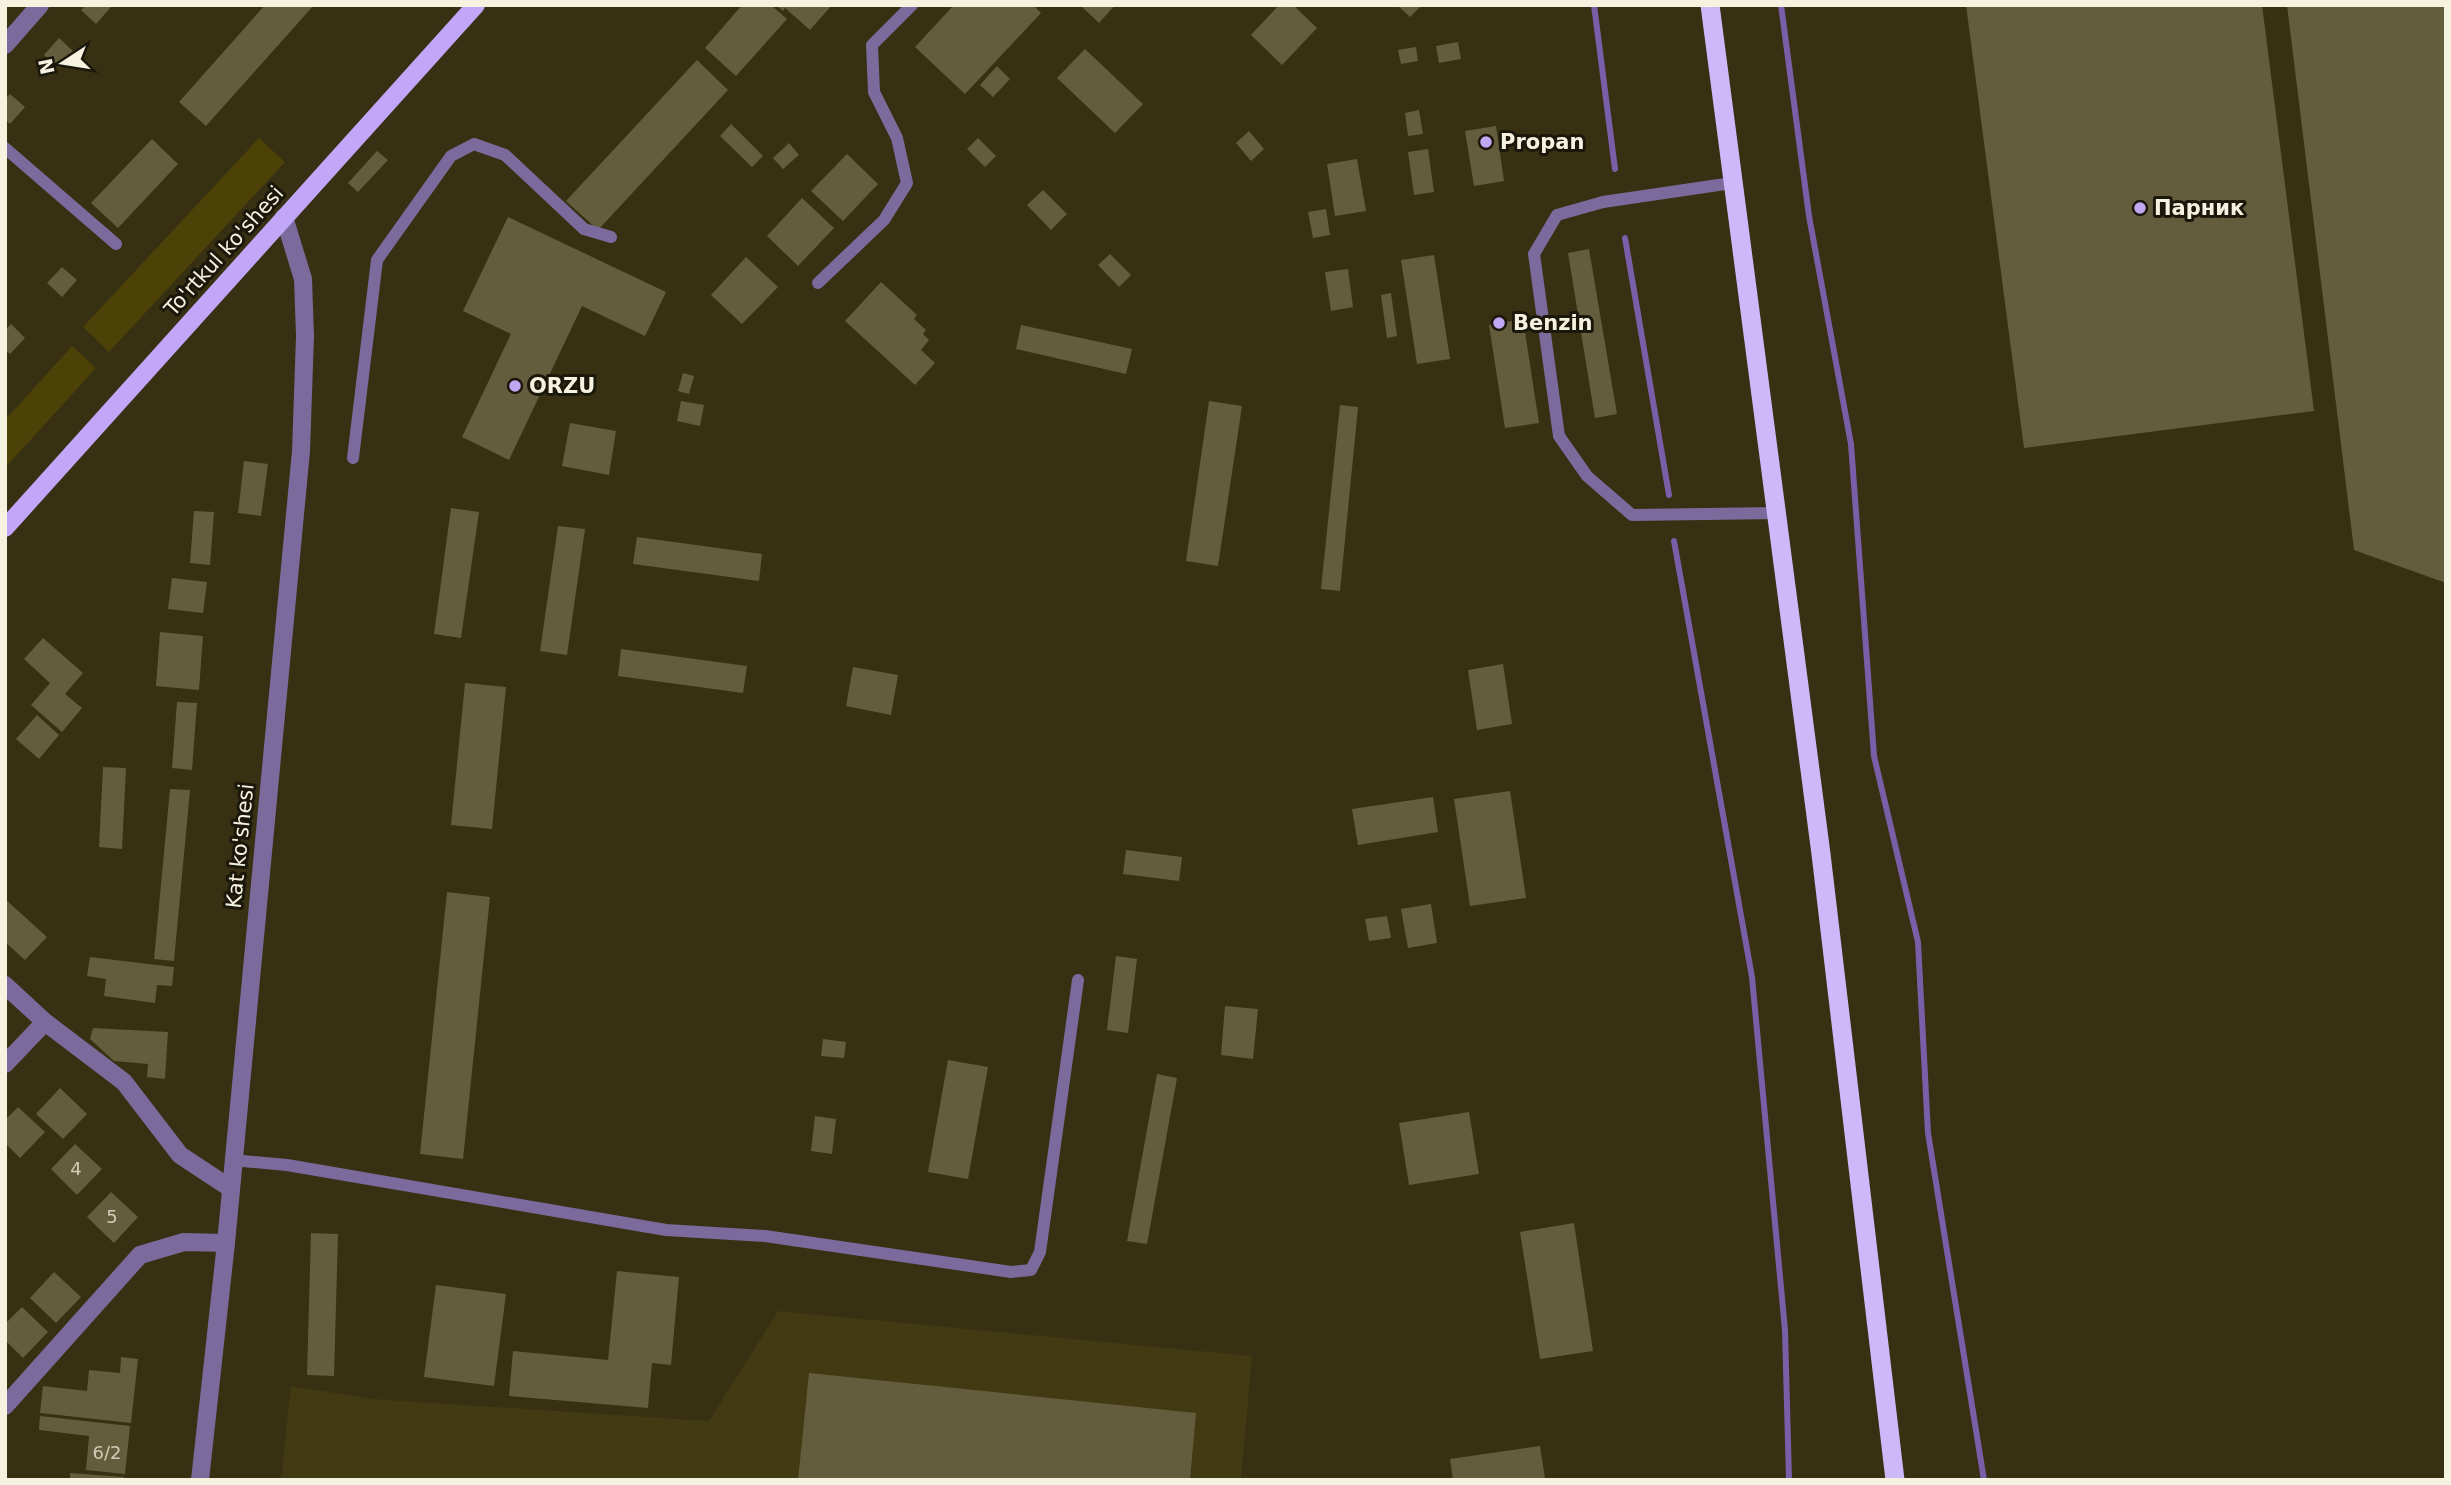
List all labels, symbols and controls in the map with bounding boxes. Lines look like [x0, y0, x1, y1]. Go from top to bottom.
north arrow [28, 28, 98, 98]
text: N [34, 56, 59, 77]
place label: Propan [1500, 130, 1584, 154]
marker: Propan [1478, 134, 1494, 150]
street label: To'rtkul ko'shesi [159, 181, 288, 321]
place label: Парник [2154, 196, 2244, 220]
marker: Парник [2132, 200, 2148, 216]
place label: Benzin [1513, 311, 1593, 335]
marker: Benzin [1491, 315, 1507, 331]
place label: ORZU [529, 374, 595, 398]
marker: ORZU [507, 378, 523, 394]
street label: Kat ko'shesi [222, 783, 258, 909]
house number: 4 [70, 1158, 82, 1179]
house number: 5 [106, 1206, 118, 1227]
house number: 6/2 [93, 1442, 121, 1463]

